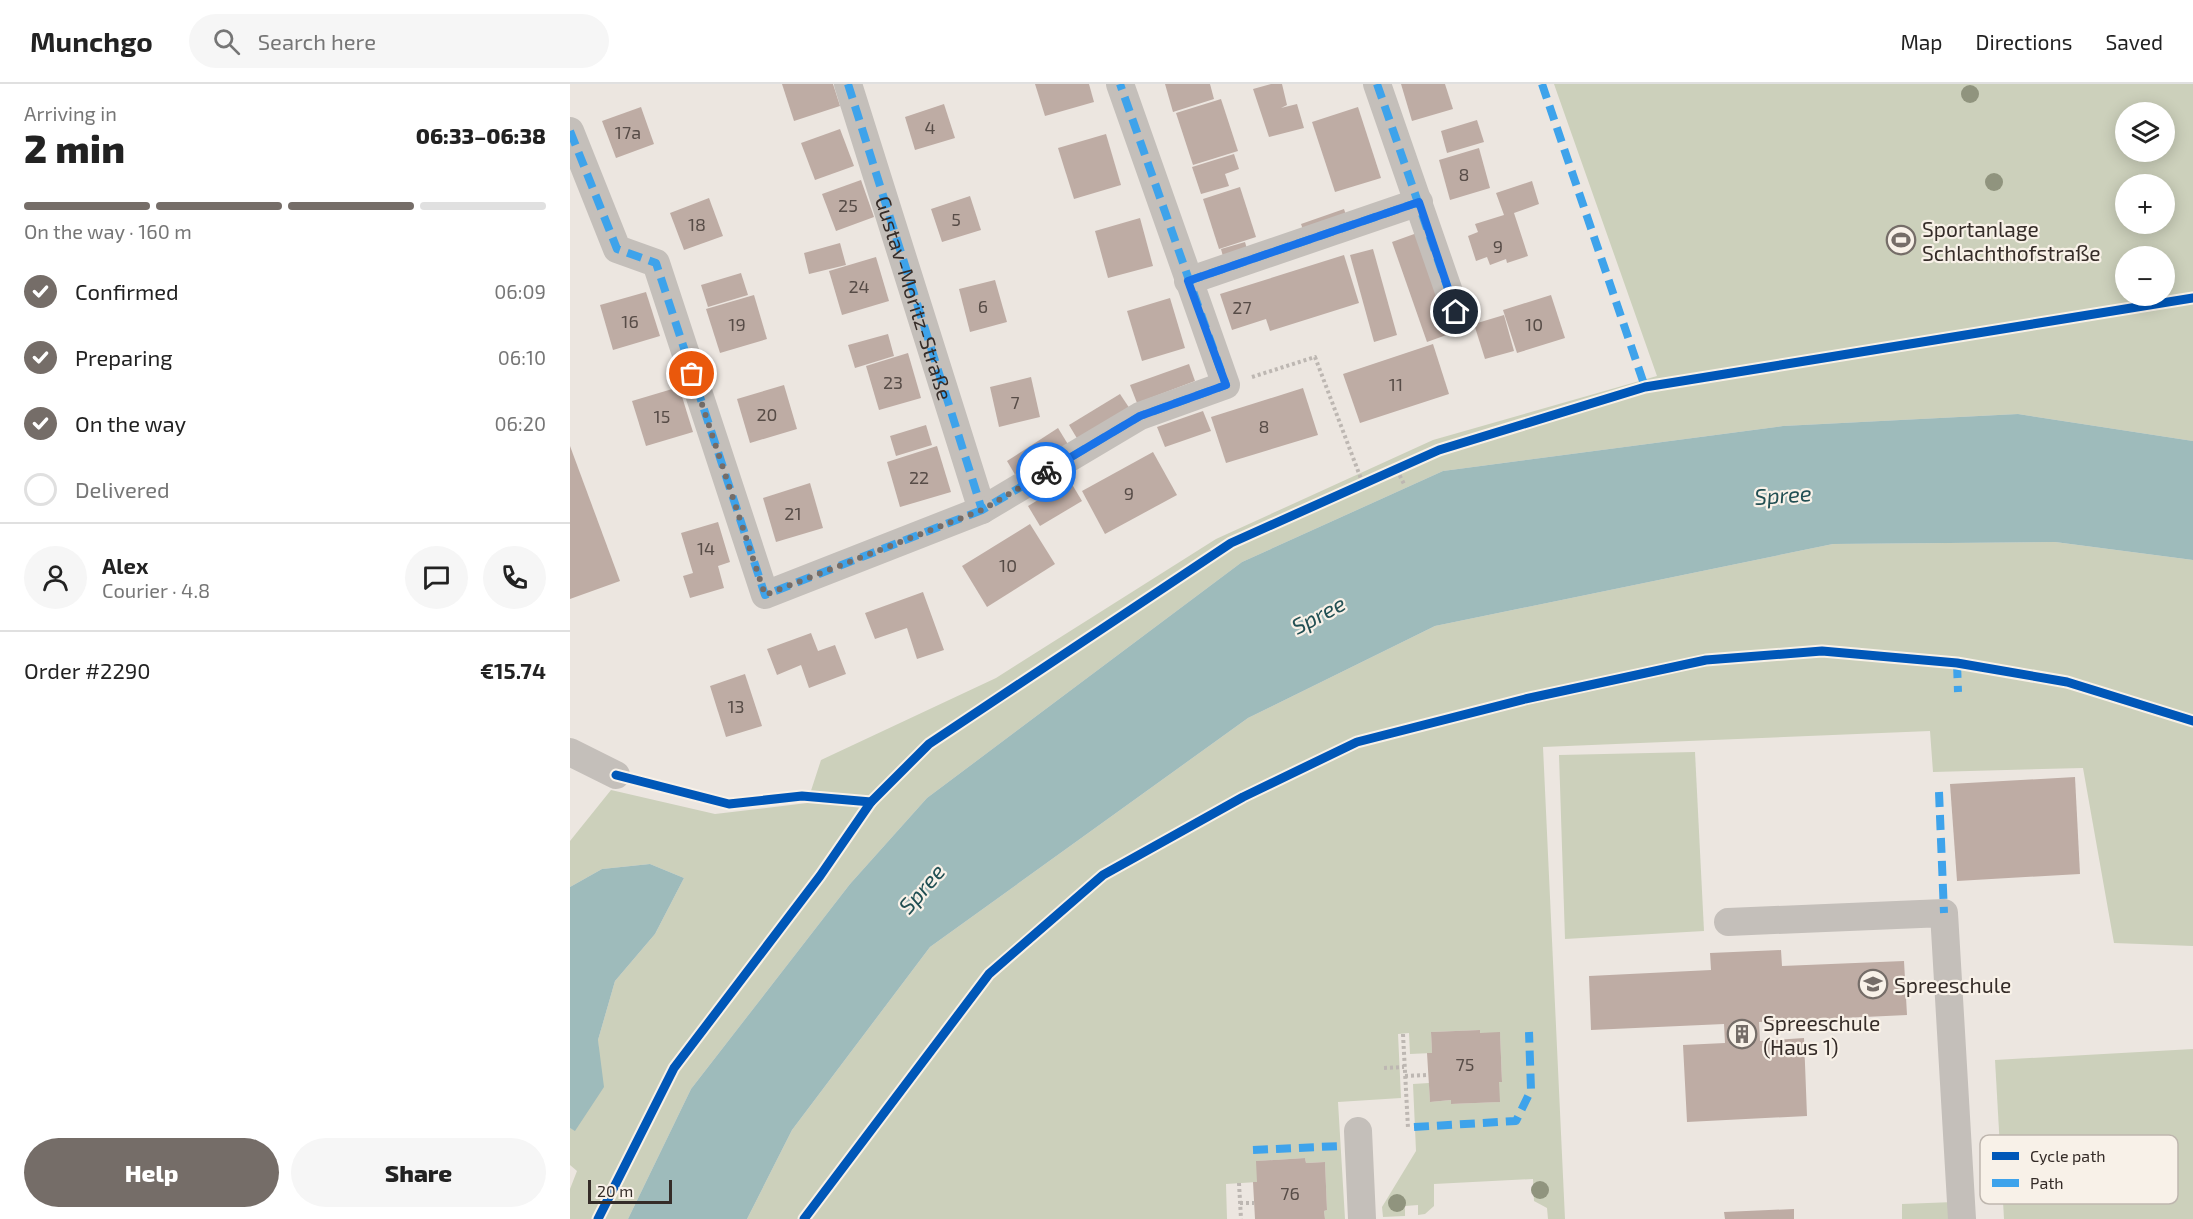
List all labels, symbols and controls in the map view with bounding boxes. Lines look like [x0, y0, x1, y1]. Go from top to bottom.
search box [189, 14, 609, 68]
text: Munchgo [30, 24, 153, 58]
icon: search [210, 25, 243, 58]
text: Search here [258, 28, 376, 54]
text: Map [1900, 29, 1943, 54]
text: Directions [1976, 29, 2072, 54]
text: Saved [2105, 29, 2163, 54]
text: Arriving in [24, 101, 117, 125]
map controls [2115, 102, 2175, 306]
button: layers [2115, 102, 2175, 162]
house number: 4 [924, 116, 936, 138]
house number: 17a [615, 121, 641, 143]
text: 06:33–06:38 [416, 122, 546, 148]
text: 2 min [24, 124, 125, 171]
house number: 8 [1459, 163, 1469, 185]
button: + [2115, 174, 2175, 234]
street label: Gustav-Moritz-Straße [871, 193, 959, 403]
house number: 25 [838, 194, 858, 216]
house number: 5 [951, 208, 961, 230]
house number: 18 [688, 213, 706, 235]
place label: Sportanlage Schlachthofstraße [1922, 216, 2101, 265]
text: On the way · 160 m [24, 219, 192, 243]
sports icon: Sportanlage Schlachthofstraße [1885, 224, 1917, 256]
house number: 9 [1493, 235, 1503, 257]
button: − [2115, 246, 2175, 306]
icon: check [24, 275, 57, 308]
house number: 24 [848, 275, 870, 297]
text: Confirmed [75, 278, 179, 304]
text: 06:09 [494, 279, 546, 303]
pin [1430, 286, 1481, 337]
house number: 6 [978, 295, 988, 317]
icon: home [1439, 295, 1472, 328]
house number: 27 [1232, 296, 1252, 318]
house number: 16 [621, 310, 639, 332]
house number: 19 [728, 313, 746, 335]
house number: 10 [1525, 313, 1543, 335]
icon: check [24, 341, 57, 374]
text: Preparing [75, 344, 173, 370]
text: 06:10 [498, 345, 546, 369]
pin [666, 348, 717, 399]
icon: bag [675, 357, 708, 390]
house number: 23 [883, 371, 903, 393]
house number: 11 [1389, 373, 1403, 395]
house number: 7 [1010, 391, 1020, 413]
house number: 20 [757, 403, 777, 425]
house number: 15 [654, 405, 670, 427]
icon: check [24, 407, 57, 440]
text: On the way [75, 410, 186, 436]
text: 06:20 [494, 411, 546, 435]
house number: 8 [1259, 415, 1269, 437]
courier [1016, 442, 1076, 502]
icon: bike [1030, 456, 1063, 489]
house number: 22 [909, 466, 929, 488]
text: Delivered [75, 476, 170, 502]
water label: Spree [1754, 479, 1813, 509]
house number: 9 [1124, 482, 1134, 504]
house number: 21 [784, 502, 802, 524]
house number: 14 [697, 537, 715, 559]
button: person [24, 546, 87, 609]
button: chat [405, 546, 468, 609]
button: phone [483, 546, 546, 609]
text: Alex [102, 552, 148, 578]
house number: 10 [999, 554, 1017, 576]
text: Courier · 4.8 [102, 578, 210, 602]
water label: Spree [1287, 589, 1350, 639]
text: Order #2290 [24, 657, 151, 683]
text: €15.74 [480, 657, 546, 683]
house number: 13 [727, 695, 745, 717]
water label: Spree [892, 858, 950, 918]
school or university icon: Spreeschule [1857, 968, 1889, 1000]
place label: Spreeschule [1894, 972, 2011, 997]
place label: Spreeschule (Haus 1) [1763, 1010, 1880, 1059]
building icon: Spreeschule (Haus 1) [1726, 1018, 1758, 1050]
house number: 75 [1456, 1053, 1474, 1075]
legend [1980, 1135, 2178, 1204]
button: Help [24, 1138, 279, 1207]
button: Share [291, 1138, 546, 1207]
text: Cycle path [2030, 1146, 2106, 1165]
text: Path [2030, 1173, 2064, 1192]
scale bar [588, 1177, 672, 1204]
text: 20 m [597, 1181, 633, 1200]
house number: 76 [1280, 1182, 1300, 1204]

